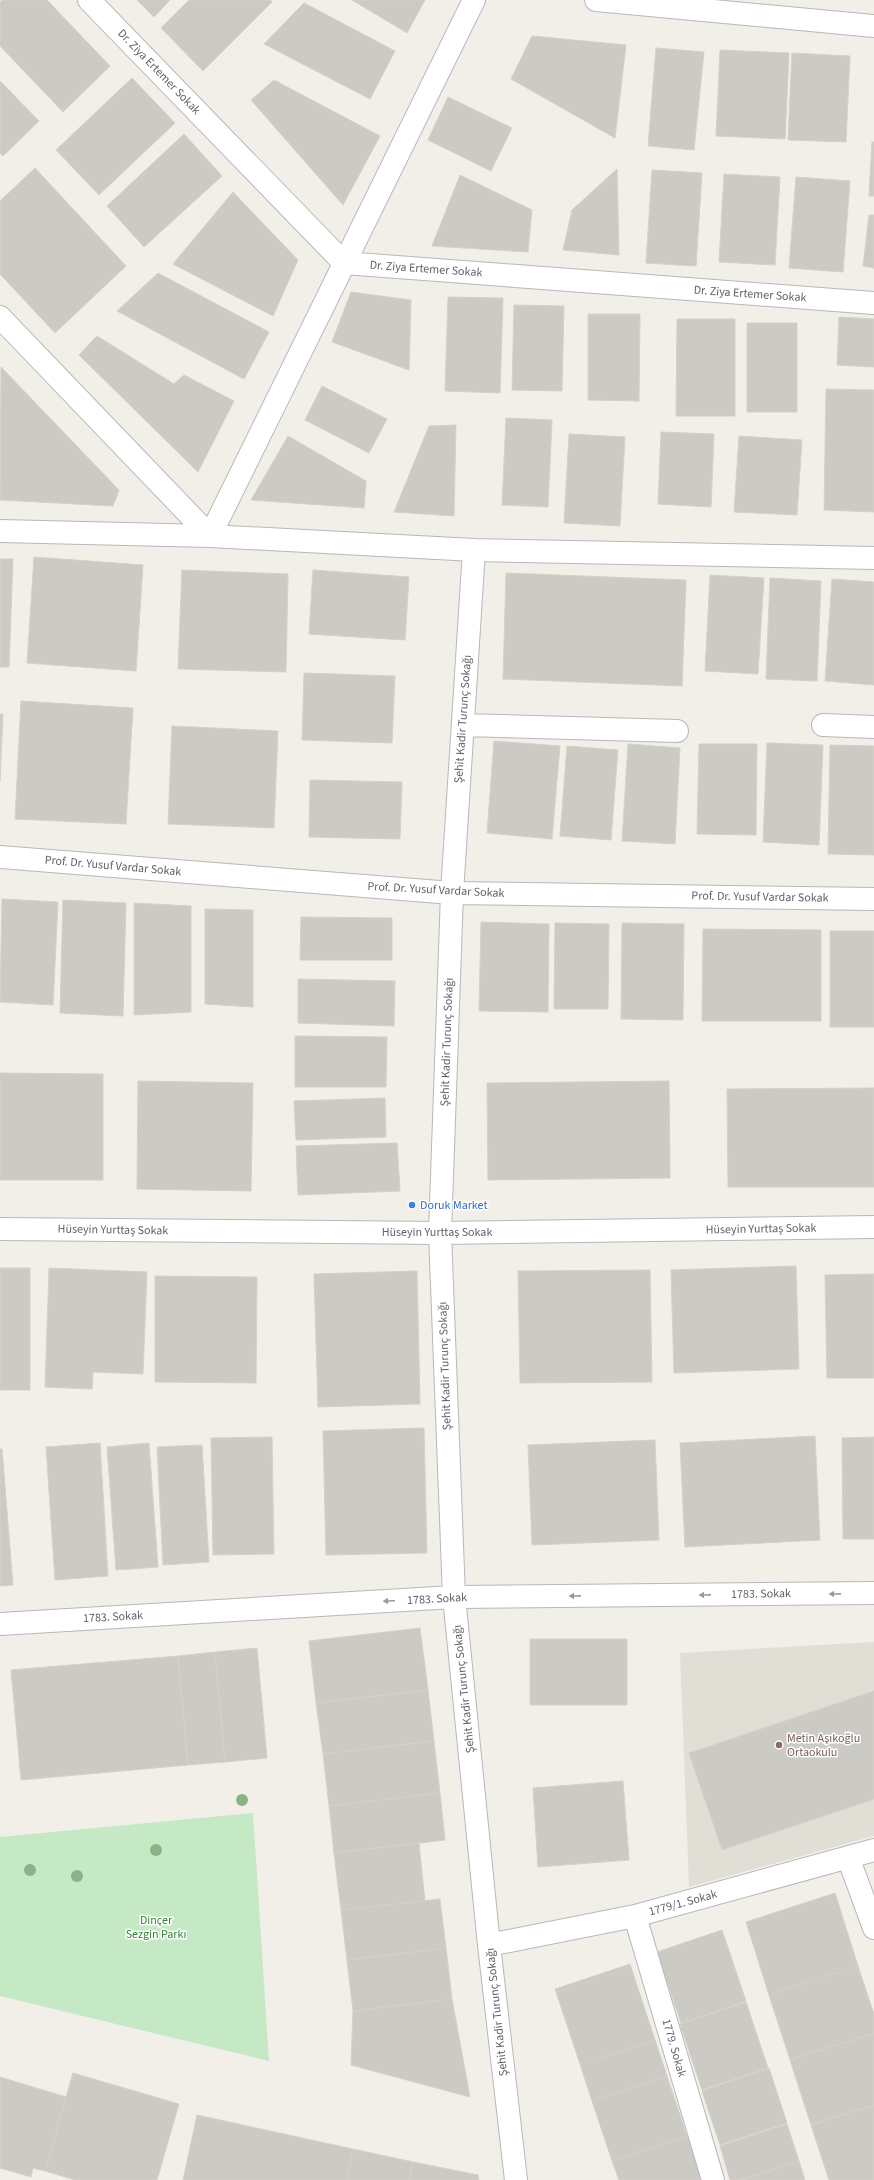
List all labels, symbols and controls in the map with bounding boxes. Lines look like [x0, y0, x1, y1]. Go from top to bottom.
street label: Dr. Ziya Ertemer Sokak [114, 25, 204, 119]
street label: Dr. Ziya Ertemer Sokak [369, 257, 483, 281]
street label: Dr. Ziya Ertemer Sokak [693, 282, 807, 306]
street label: Şehit Kadir Turunç Sokağı [450, 654, 476, 784]
street label: Prof. Dr. Yusuf Vardar Sokak [44, 852, 182, 880]
street label: Prof. Dr. Yusuf Vardar Sokak [367, 878, 505, 902]
street label: Prof. Dr. Yusuf Vardar Sokak [691, 887, 829, 907]
street label: Şehit Kadir Turunç Sokağı [436, 977, 458, 1107]
place label: Doruk Market [420, 1197, 487, 1214]
marker: Doruk Market [407, 1200, 417, 1210]
street label: Hüseyin Yurttaş Sokak [705, 1220, 817, 1238]
street label: Hüseyin Yurttaş Sokak [57, 1221, 169, 1239]
street label: Hüseyin Yurttaş Sokak [382, 1224, 492, 1241]
street label: Şehit Kadir Turunç Sokağı [434, 1301, 456, 1431]
street label: 1783. Sokak [731, 1585, 791, 1603]
street label: 1783. Sokak [407, 1589, 467, 1609]
one-way arrow [828, 1591, 841, 1597]
one-way arrow [698, 1592, 711, 1598]
one-way arrow [568, 1593, 581, 1599]
one-way arrow [383, 1598, 395, 1605]
street label: 1783. Sokak [83, 1607, 143, 1627]
street label: Şehit Kadir Turunç Sokağı [449, 1624, 479, 1754]
place label: Metin Aşıkoğlu Ortaokulu [787, 1730, 860, 1761]
marker: Metin Aşıkoğlu Ortaokulu [774, 1740, 784, 1750]
street label: 1779/1. Sokak [647, 1886, 719, 1920]
park label: Dinçer Sezgin Parkı [126, 1912, 186, 1943]
street label: Şehit Kadir Turunç Sokağı [482, 1947, 512, 2077]
street label: 1779. Sokak [658, 2017, 690, 2079]

